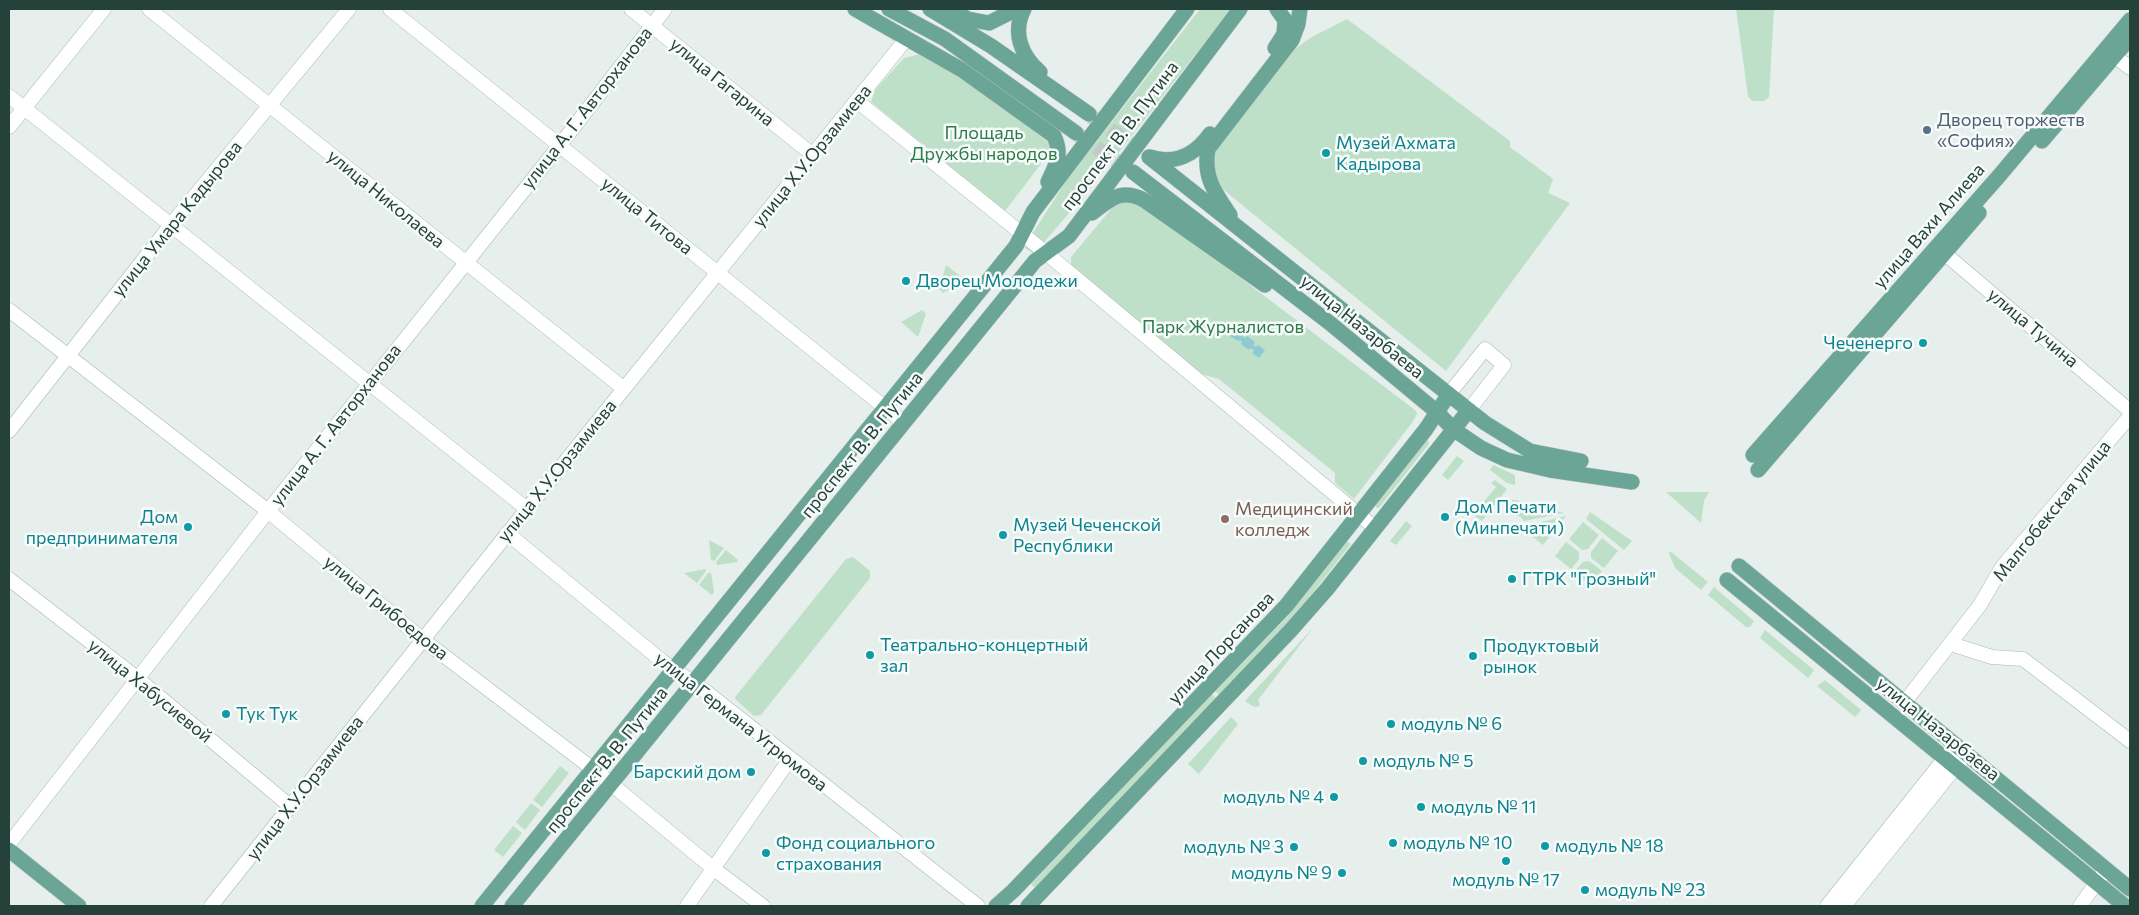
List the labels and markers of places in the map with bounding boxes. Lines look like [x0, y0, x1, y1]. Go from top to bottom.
place label: Дворец торжеств «София» [1937, 109, 2085, 152]
marker: Дворец торжеств «София» [1921, 124, 1933, 136]
place label: Музей Ахмата Кадырова [1336, 132, 1456, 174]
marker: Музей Ахмата Кадырова [1320, 147, 1332, 159]
place label: Дворец Молодежи [916, 270, 1078, 292]
marker: Дворец Молодежи [900, 275, 912, 287]
place label: Чеченерго [1824, 332, 1913, 354]
marker: Чеченерго [1917, 337, 1929, 349]
place label: Дом Печати (Минпечати) [1455, 496, 1564, 538]
place label: Медицинский колледж [1235, 498, 1353, 540]
place label: Дом предпринимателя [26, 506, 178, 548]
marker: Дом Печати (Минпечати) [1439, 511, 1451, 523]
marker: Медицинский колледж [1219, 513, 1231, 525]
place label: Музей Чеченской Республики [1013, 514, 1161, 556]
marker: Дом предпринимателя [182, 521, 194, 533]
marker: Музей Чеченской Республики [997, 529, 1009, 541]
place label: ГТРК "Грозный" [1522, 568, 1656, 590]
marker: ГТРК "Грозный" [1506, 573, 1518, 585]
place label: Театрально-концертный зал [880, 634, 1088, 676]
place label: Продуктовый рынок [1483, 635, 1599, 678]
marker: Театрально-концертный зал [864, 649, 876, 661]
marker: Продуктовый рынок [1467, 650, 1479, 662]
place label: Тук Тук [236, 703, 298, 725]
marker: Тук Тук [220, 708, 232, 720]
place label: модуль № 6 [1401, 713, 1502, 735]
marker: модуль № 6 [1385, 718, 1397, 730]
place label: модуль № 5 [1373, 750, 1473, 772]
marker: модуль № 5 [1357, 755, 1369, 767]
place label: Барский дом [633, 761, 741, 783]
marker: Барский дом [745, 766, 757, 778]
place label: модуль № 4 [1223, 786, 1324, 808]
marker: модуль № 4 [1328, 791, 1340, 803]
place label: модуль № 11 [1431, 796, 1537, 818]
marker: модуль № 11 [1415, 801, 1427, 813]
place label: Фонд социального страхования [776, 832, 935, 874]
place label: модуль № 10 [1403, 832, 1513, 854]
place label: модуль № 18 [1555, 835, 1664, 857]
place label: модуль № 3 [1184, 836, 1284, 858]
marker: модуль № 10 [1387, 837, 1399, 849]
marker: модуль № 18 [1539, 840, 1551, 852]
marker: модуль № 3 [1288, 841, 1300, 853]
marker: Фонд социального страхования [760, 847, 772, 859]
marker: модуль № 17 [1500, 855, 1512, 867]
place label: модуль № 9 [1231, 862, 1332, 884]
marker: модуль № 9 [1336, 867, 1348, 879]
place label: модуль № 17 [1452, 869, 1560, 891]
place label: модуль № 23 [1595, 879, 1705, 901]
marker: модуль № 23 [1579, 884, 1591, 896]

